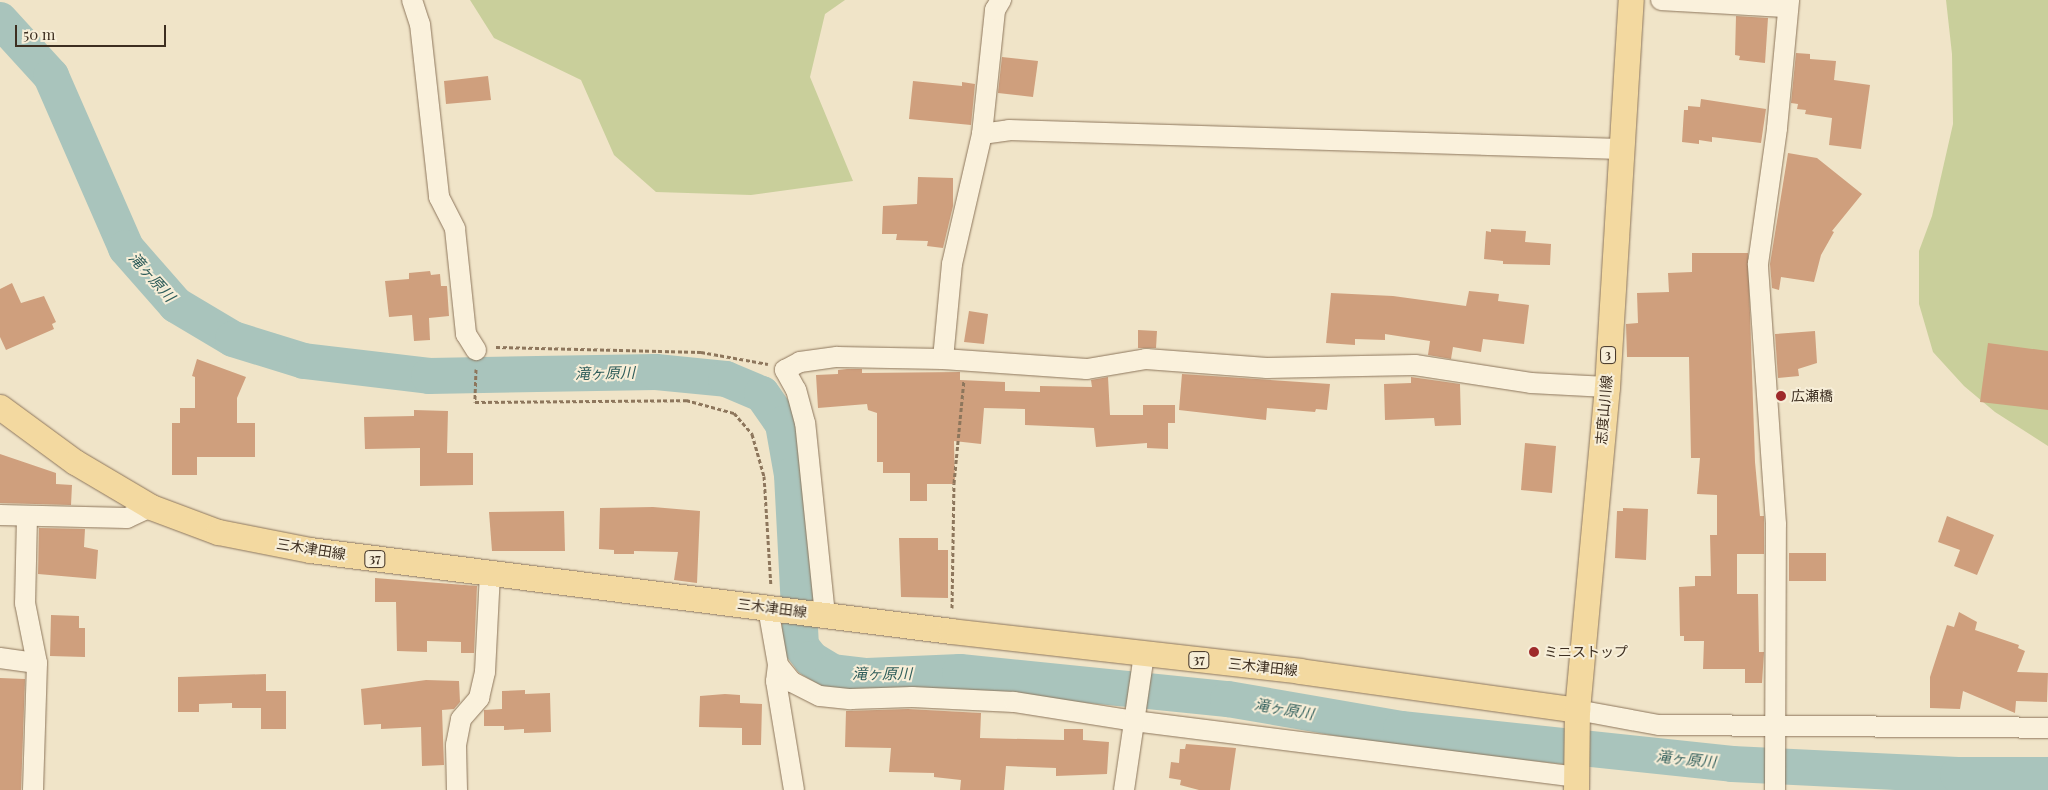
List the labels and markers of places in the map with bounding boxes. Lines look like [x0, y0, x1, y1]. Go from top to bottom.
place label: 広瀬橋 [1791, 388, 1833, 404]
marker: 広瀬橋 [1775, 390, 1787, 402]
place label: ミニストップ [1544, 644, 1628, 660]
marker: ミニストップ [1528, 646, 1540, 658]

